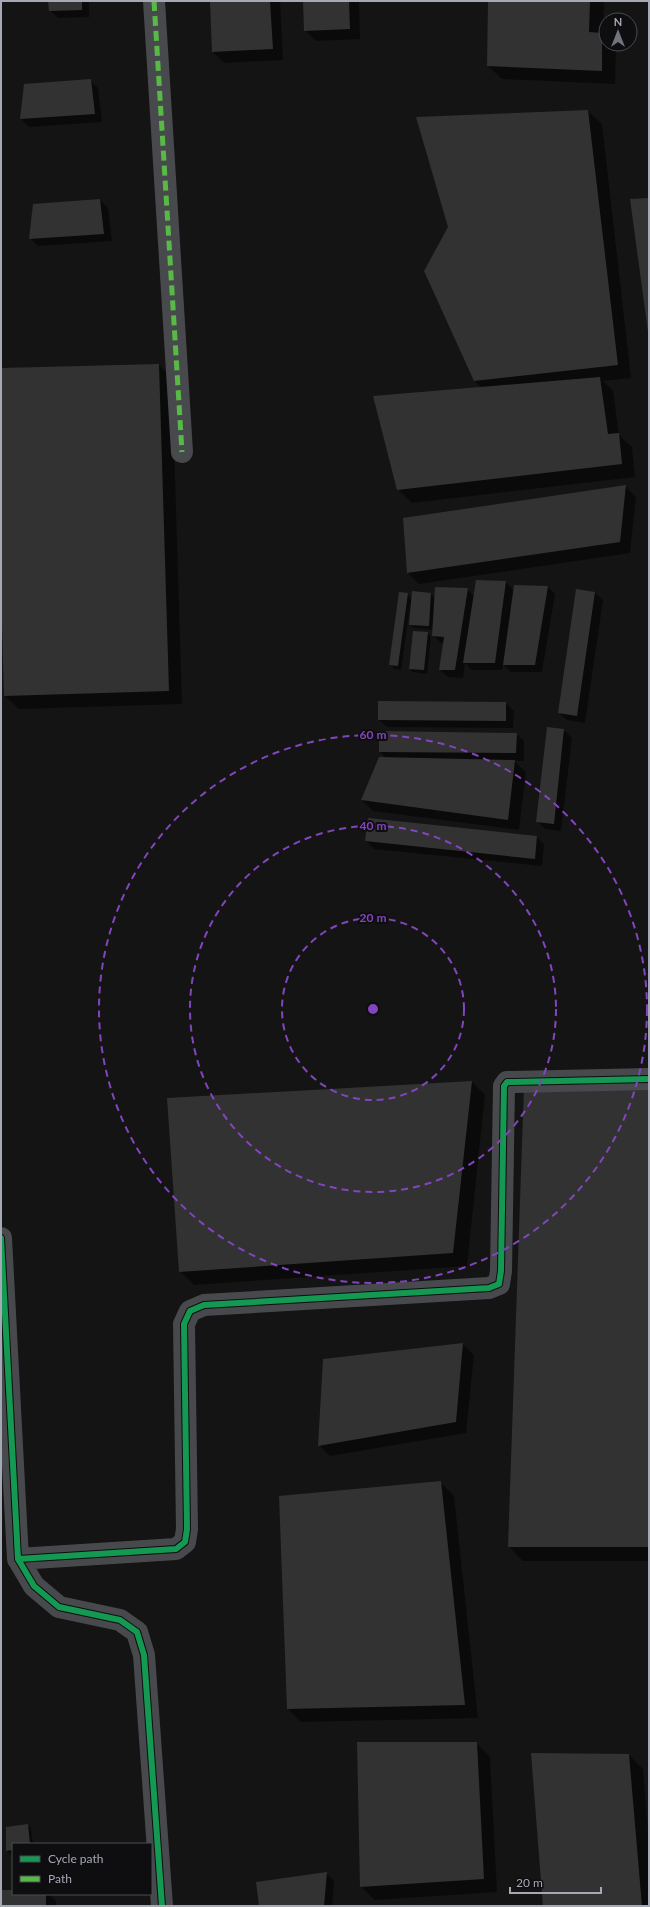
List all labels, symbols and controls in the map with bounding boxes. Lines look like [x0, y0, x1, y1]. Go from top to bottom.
north arrow [598, 12, 638, 52]
text: N [614, 15, 622, 28]
text: 60 m [360, 727, 386, 742]
text: 40 m [360, 818, 386, 833]
text: 20 m [360, 910, 386, 925]
centre of rings [366, 1002, 380, 1016]
legend [12, 1843, 152, 1895]
text: Cycle path [48, 1851, 103, 1866]
scale bar [510, 1869, 601, 1895]
text: Path [48, 1871, 72, 1886]
text: 20 m [516, 1875, 543, 1890]

